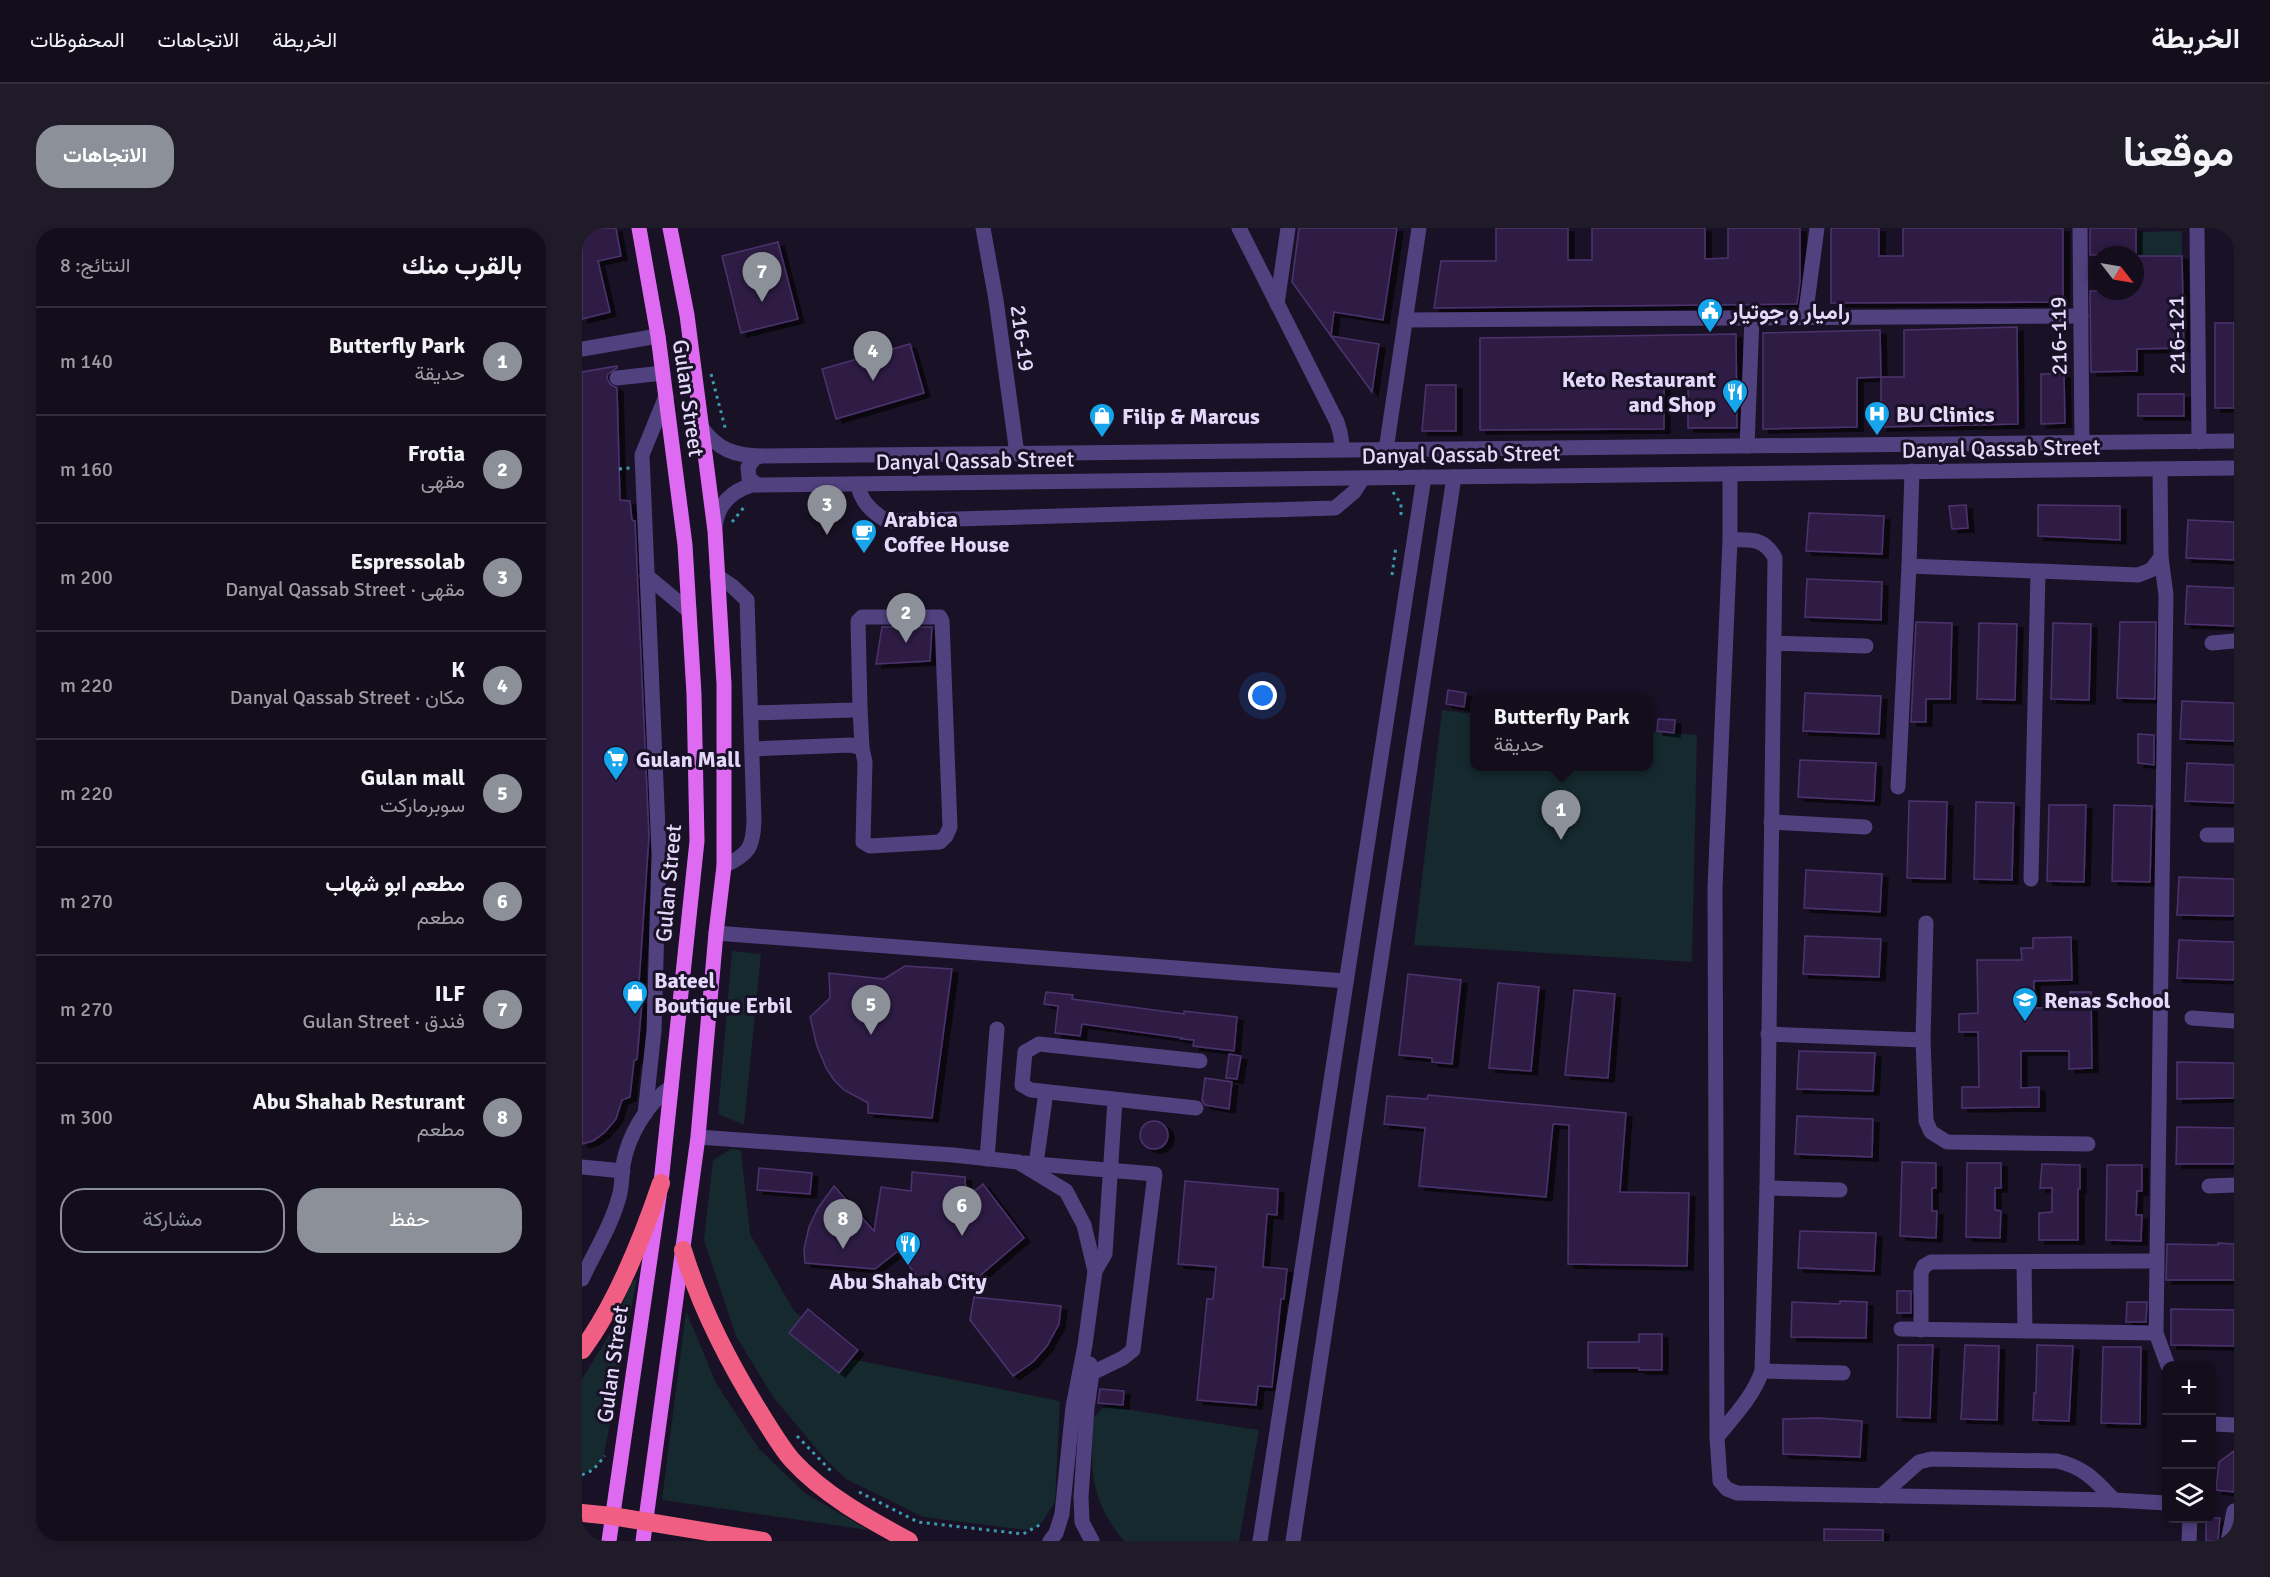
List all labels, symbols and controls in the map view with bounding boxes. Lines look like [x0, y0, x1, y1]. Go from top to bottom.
text: الخريطة [2151, 22, 2240, 56]
text: المحفوظات [30, 27, 125, 53]
text: الاتجاهات [158, 27, 239, 53]
text: الخريطة [272, 27, 337, 53]
button: الاتجاهات [36, 125, 174, 188]
text: موقعنا [2123, 127, 2234, 178]
north arrow [2090, 246, 2144, 300]
text: بالقرب منك [402, 250, 522, 282]
text: النتائج: 8 [60, 253, 131, 278]
pin: 7 [742, 253, 782, 302]
street label: 216-121 [2162, 295, 2191, 375]
public building icon: رامیار و جوتیار [1695, 296, 1725, 334]
street label: 216-119 [2044, 296, 2073, 376]
place label: رامیار و جوتیار [1729, 298, 1850, 325]
street label: 216-19 [1004, 303, 1041, 373]
text: Butterfly Park [329, 332, 465, 359]
pin: 4 [854, 332, 892, 381]
street label: Gulan Street [667, 338, 710, 459]
text: 140 m [60, 349, 113, 374]
text: 1 [497, 349, 508, 374]
text: حديقة [414, 361, 465, 386]
place label: Keto Restaurant and Shop [1562, 366, 1716, 418]
restaurant icon: Keto Restaurant and Shop [1720, 377, 1750, 415]
hospital icon: BU Clinics [1862, 399, 1892, 437]
shop icon: Filip & Marcus [1087, 401, 1117, 439]
place label: BU Clinics [1896, 401, 1995, 428]
place label: Filip & Marcus [1122, 403, 1260, 430]
street label: Danyal Qassab Street [1901, 433, 2101, 464]
street label: Danyal Qassab Street [1361, 439, 1561, 470]
text: Frotia [408, 440, 465, 467]
street label: Danyal Qassab Street [875, 445, 1075, 476]
text: 160 m [60, 457, 113, 482]
text: 2 [497, 457, 508, 482]
text: مقهى [421, 469, 465, 494]
pin: 3 [808, 486, 846, 535]
place label: Arabica Coffee House [884, 506, 1009, 558]
cafe icon: Arabica Coffee House [849, 517, 879, 555]
text: Espressolab [350, 548, 465, 575]
text: 200 m [60, 565, 113, 590]
text: 3 [497, 565, 508, 590]
text: مقهى · Danyal Qassab Street [225, 577, 465, 602]
pin: 2 [886, 594, 926, 643]
text: K [451, 656, 465, 683]
text: 220 m [60, 673, 113, 698]
text: 4 [497, 673, 508, 698]
your location [1248, 681, 1277, 710]
text: مكان · Danyal Qassab Street [230, 685, 465, 710]
popup [1470, 693, 1653, 771]
text: Butterfly Park [1493, 703, 1630, 730]
text: حديقة [1493, 732, 1544, 757]
supermarket icon: Gulan Mall [601, 744, 631, 782]
place label: Gulan Mall [636, 746, 741, 773]
text: Gulan mall [361, 764, 465, 791]
text: 220 m [60, 781, 113, 806]
text: 5 [497, 781, 508, 806]
pin: 1 [1542, 790, 1580, 840]
text: سوبرماركت [380, 793, 465, 818]
street label: Gulan Street [650, 823, 687, 943]
text: مطعم ابو شهاب [325, 870, 465, 897]
text: 270 m [60, 889, 113, 914]
text: 6 [497, 889, 508, 914]
text: مطعم [417, 905, 465, 930]
place label: Bateel Boutique Erbil [654, 967, 792, 1019]
shop icon: Bateel Boutique Erbil [620, 978, 650, 1016]
text: ILF [435, 980, 465, 1007]
school or university icon: Renas School [2010, 985, 2040, 1023]
pin: 5 [852, 986, 890, 1035]
place label: Renas School [2044, 987, 2171, 1014]
text: 270 m [60, 997, 113, 1022]
text: 7 [497, 997, 508, 1022]
text: فندق · Gulan Street [302, 1009, 465, 1034]
text: Abu Shahab Resturant [253, 1088, 465, 1115]
text: 300 m [60, 1105, 113, 1130]
text: 8 [497, 1105, 508, 1130]
text: مطعم [417, 1117, 465, 1142]
pin: 6 [942, 1186, 982, 1236]
button: مشاركة [60, 1188, 285, 1253]
button: حفظ [297, 1188, 522, 1253]
pin: 8 [824, 1200, 862, 1249]
restaurant icon: Abu Shahab City [893, 1229, 923, 1267]
place label: Abu Shahab City [829, 1268, 987, 1295]
street label: Gulan Street [591, 1303, 634, 1424]
map controls [2162, 1361, 2216, 1523]
button: + [2162, 1361, 2216, 1415]
button: − [2162, 1415, 2216, 1469]
button: layers [2162, 1469, 2216, 1523]

